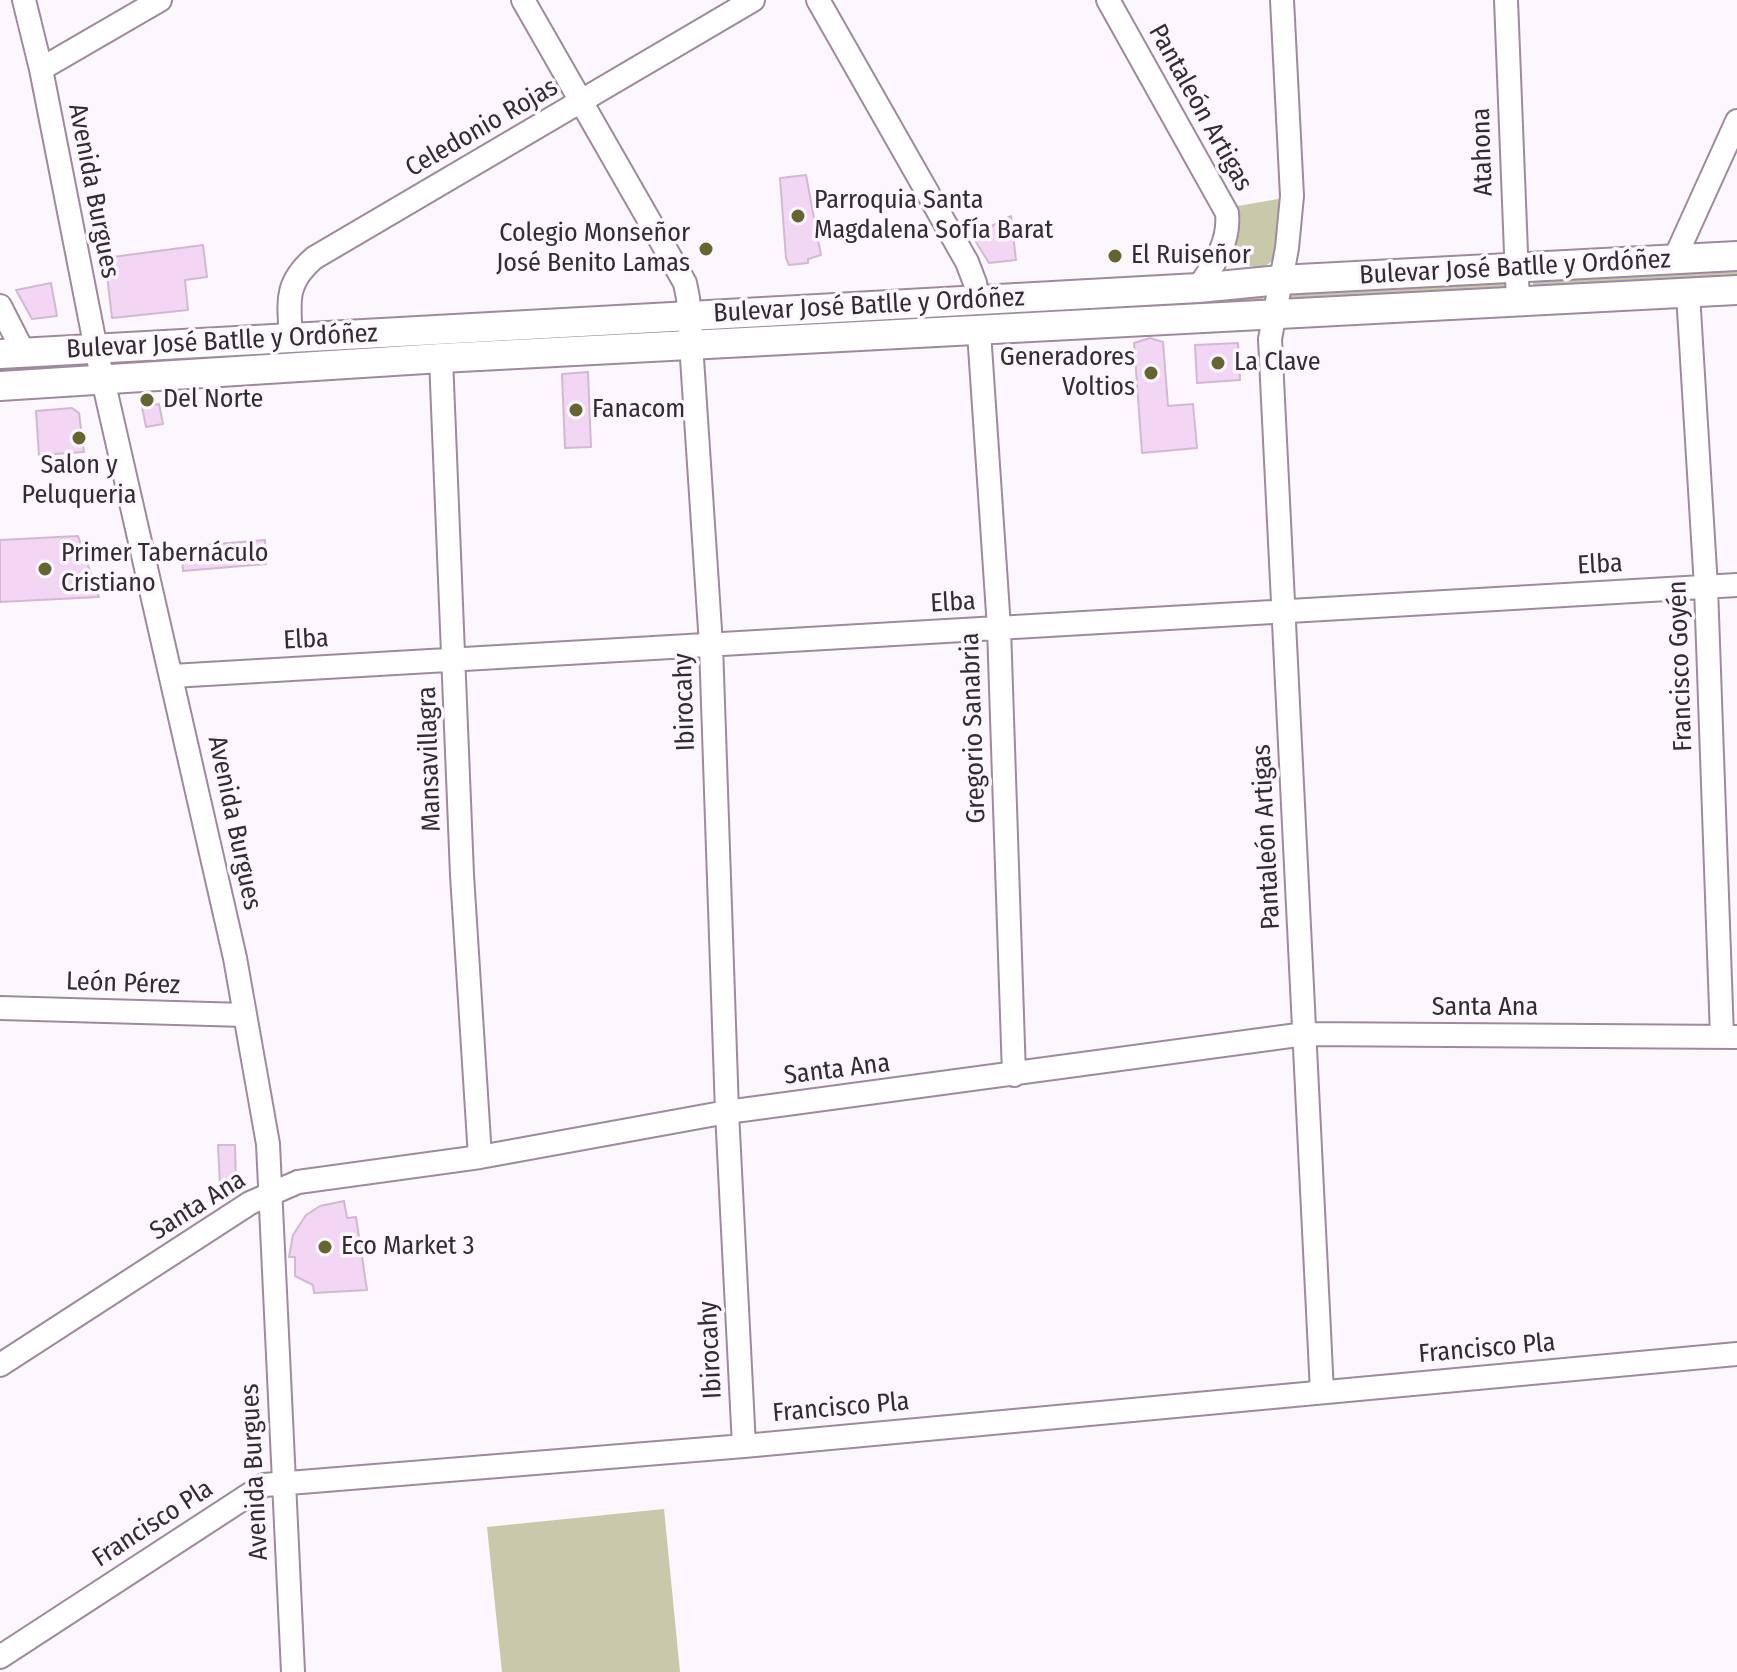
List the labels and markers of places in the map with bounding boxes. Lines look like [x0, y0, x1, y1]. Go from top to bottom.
place label: Parroquia Santa Magdalena Sofía Barat [814, 185, 1053, 246]
marker: Parroquia Santa Magdalena Sofía Barat [789, 207, 807, 225]
place label: Colegio Monseñor José Benito Lamas [496, 218, 690, 280]
marker: Colegio Monseñor José Benito Lamas [697, 240, 715, 258]
place label: El Ruiseñor [1131, 240, 1251, 272]
marker: El Ruiseñor [1106, 247, 1124, 265]
place label: Generadores Voltios [1000, 342, 1135, 404]
place label: La Clave [1234, 347, 1321, 379]
marker: La Clave [1209, 354, 1227, 372]
marker: Generadores Voltios [1142, 364, 1160, 382]
place label: Del Norte [163, 384, 263, 416]
marker: Del Norte [138, 391, 156, 409]
place label: Fanacom [592, 394, 685, 426]
marker: Fanacom [567, 401, 585, 419]
marker: Salon y Peluqueria [70, 429, 88, 447]
place label: Salon y Peluqueria [22, 450, 136, 512]
place label: Primer Tabernáculo Cristiano [61, 538, 268, 600]
marker: Primer Tabernáculo Cristiano [36, 560, 54, 578]
place label: Eco Market 3 [341, 1231, 474, 1263]
marker: Eco Market 3 [316, 1238, 334, 1256]

